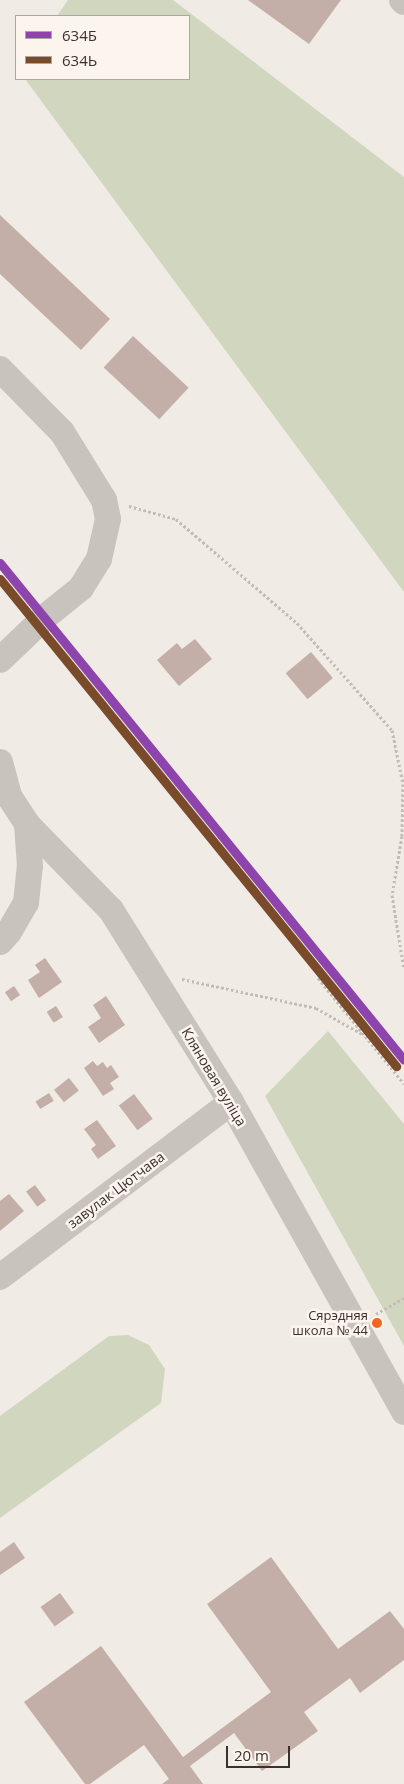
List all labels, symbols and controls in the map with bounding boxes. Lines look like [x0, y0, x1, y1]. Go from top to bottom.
legend [15, 15, 190, 80]
text: 634Б [62, 25, 97, 45]
text: 634Ь [62, 50, 97, 70]
street label: Кляновая вуліца [178, 1025, 250, 1129]
street label: завулак Цютчава [64, 1148, 168, 1232]
place label: Сярэдняя школа № 44 [292, 1308, 368, 1339]
marker: Сярэдняя школа № 44 [372, 1318, 382, 1328]
scale bar [229, 1736, 293, 1768]
text: 20 m [234, 1745, 269, 1765]

